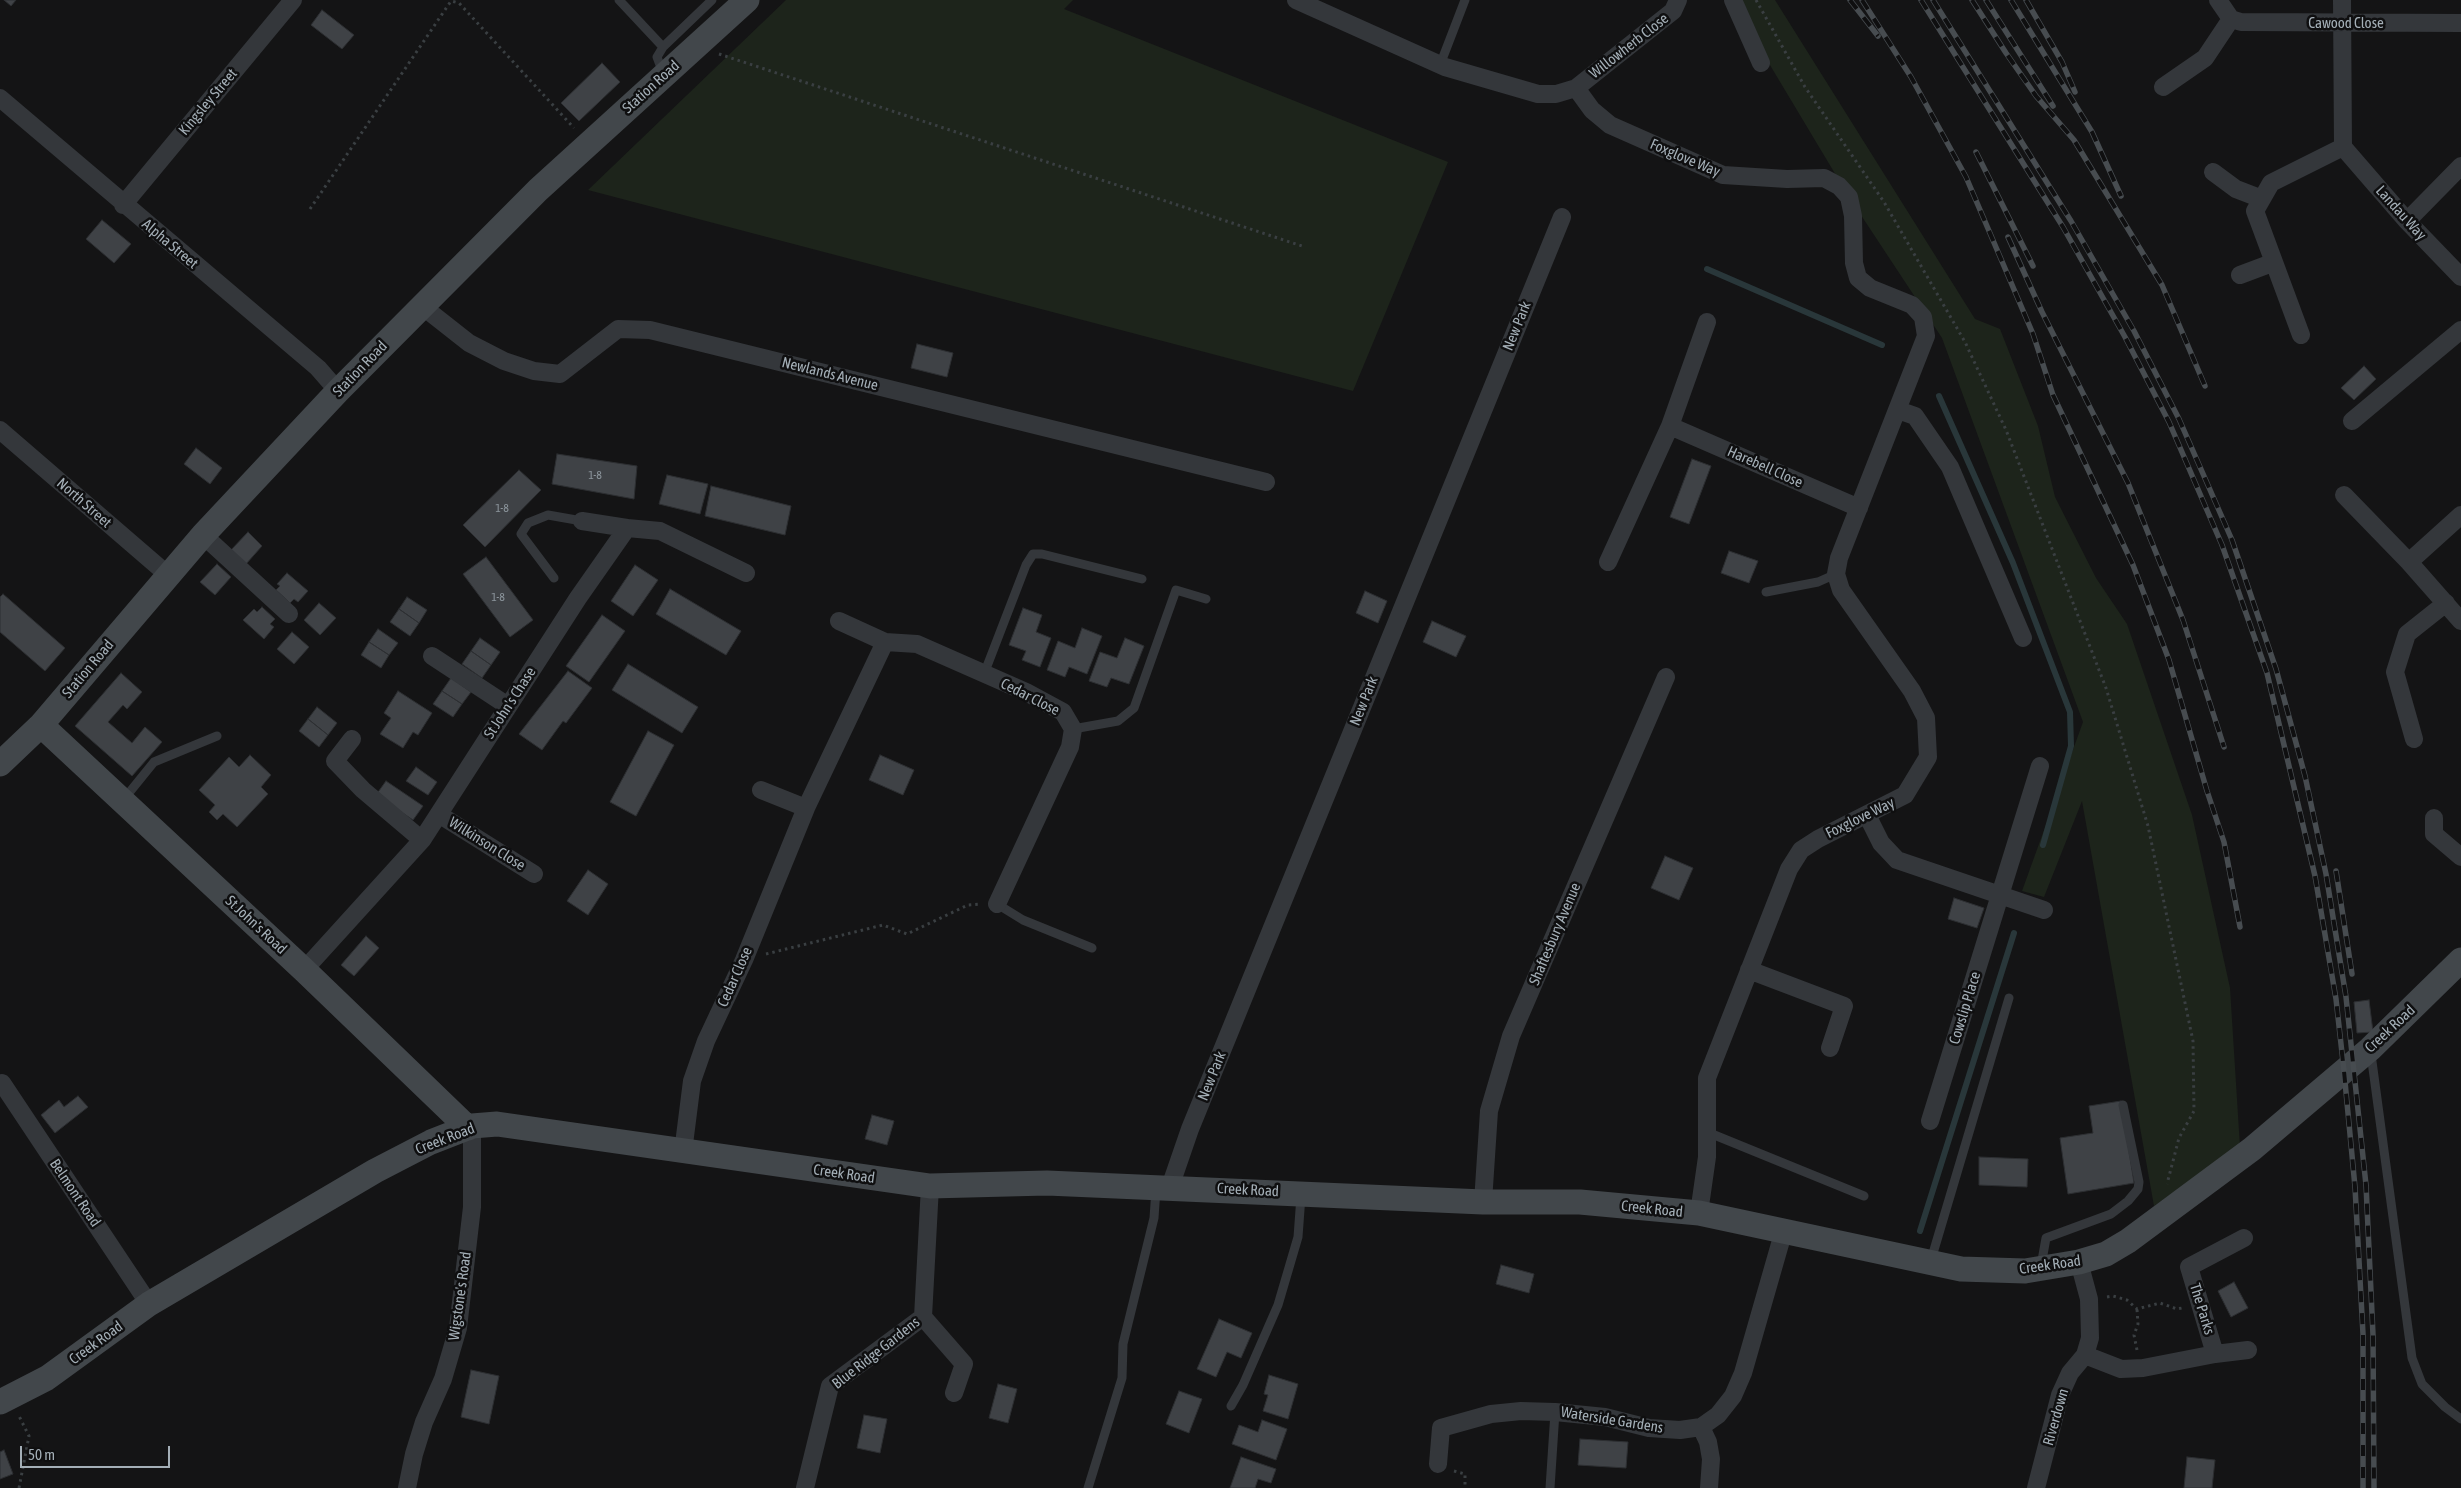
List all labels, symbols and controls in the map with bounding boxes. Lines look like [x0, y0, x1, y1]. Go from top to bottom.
street label: Willowherb Close [1586, 10, 1672, 82]
street label: Cawood Close [2308, 14, 2384, 32]
street label: Station Road [619, 57, 683, 117]
street label: Kingsley Street [175, 65, 241, 139]
street label: Foxglove Way [1647, 135, 1723, 181]
street label: Landau Way [2372, 182, 2430, 244]
street label: Alpha Street [138, 215, 202, 273]
street label: New Park [1499, 299, 1535, 353]
street label: Station Road [329, 337, 391, 401]
street label: Newlands Avenue [780, 353, 880, 395]
street label: Harebell Close [1725, 442, 1805, 492]
house number: 1-8 [588, 468, 602, 482]
street label: North Street [53, 474, 115, 532]
house number: 1-8 [495, 501, 509, 515]
house number: 1-8 [491, 590, 505, 604]
street label: Station Road [58, 636, 118, 702]
street label: St John's Chase [480, 664, 540, 742]
street label: New Park [1346, 674, 1382, 728]
street label: Cedar Close [997, 675, 1063, 719]
street label: Foxglove Way [1823, 794, 1897, 842]
street label: Wilkinson Close [446, 813, 528, 875]
street label: Shaftesbury Avenue [1525, 880, 1585, 988]
street label: St John's Road [222, 892, 290, 958]
street label: Cedar Close [714, 944, 756, 1010]
street label: Cowslip Place [1945, 969, 1985, 1047]
street label: Creek Road [2361, 1001, 2419, 1057]
street label: New Park [1194, 1049, 1230, 1103]
street label: Creek Road [413, 1119, 477, 1159]
street label: Belmont Road [46, 1156, 104, 1230]
street label: Creek Road [812, 1161, 876, 1187]
street label: Creek Road [1217, 1179, 1279, 1201]
street label: Creek Road [1620, 1197, 1684, 1221]
street label: Wigstone's Road [445, 1250, 475, 1342]
street label: Creek Road [2018, 1252, 2082, 1278]
street label: The Parks [2186, 1281, 2218, 1337]
street label: Blue Ridge Gardens [829, 1313, 923, 1393]
street label: Creek Road [66, 1317, 126, 1369]
street label: Riverdown [2039, 1386, 2073, 1448]
street label: Waterside Gardens [1560, 1403, 1664, 1437]
scale bar [22, 1436, 172, 1468]
text: 50 m [28, 1446, 55, 1463]

